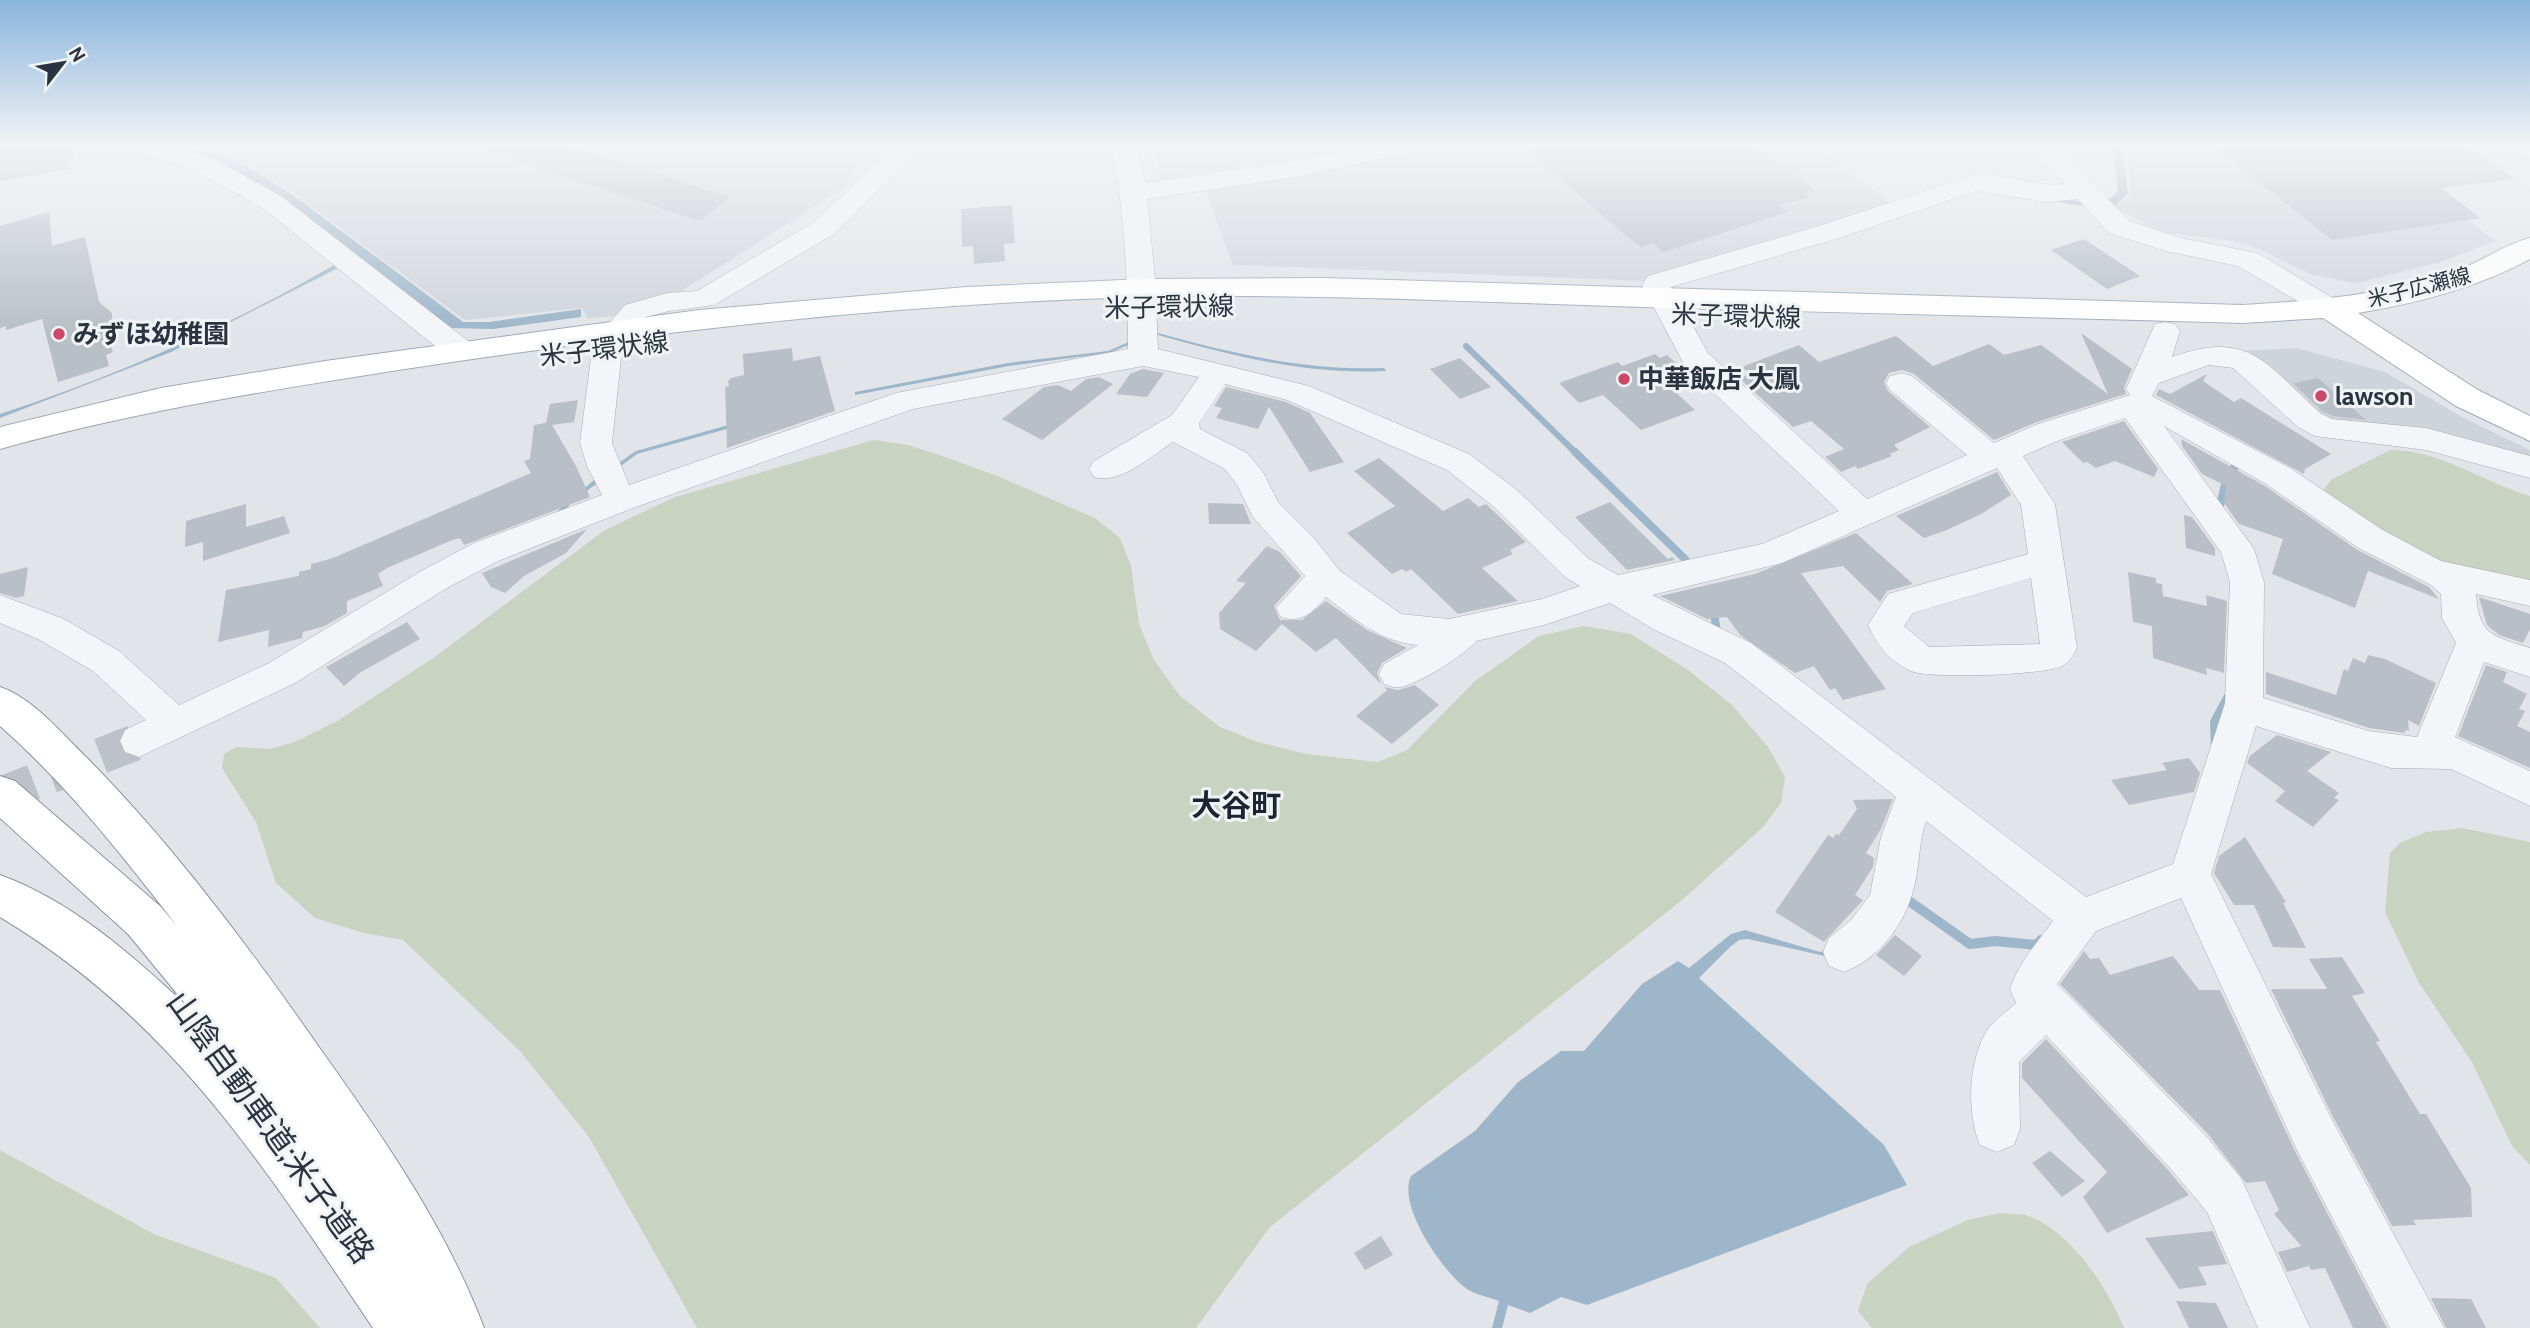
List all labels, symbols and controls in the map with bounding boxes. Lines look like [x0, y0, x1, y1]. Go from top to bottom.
north arrow [28, 28, 98, 98]
text: N [64, 43, 90, 66]
street label: 米子広瀬線 [2365, 262, 2473, 312]
street label: 米子環状線 [1104, 290, 1234, 324]
street label: 米子環状線 [1670, 298, 1802, 334]
place label: みずほ幼稚園 [73, 318, 229, 350]
street label: 米子環状線 [538, 325, 670, 373]
marker: みずほ幼稚園 [51, 326, 67, 342]
place label: 中華飯店 大鳳 [1638, 363, 1800, 395]
marker: 中華飯店 大鳳 [1616, 371, 1632, 387]
place label: lawson [2335, 380, 2413, 412]
marker: lawson [2313, 388, 2329, 404]
district label: 大谷町 [1191, 787, 1281, 824]
street label: 山陰自動車道;米子道路 [159, 983, 383, 1271]

